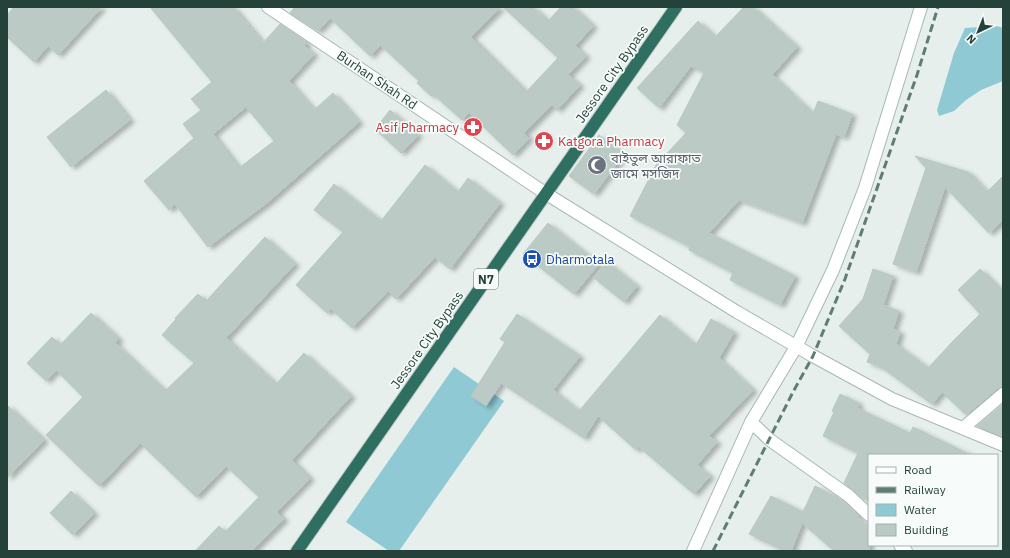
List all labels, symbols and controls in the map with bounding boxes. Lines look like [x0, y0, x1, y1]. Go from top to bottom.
north arrow [958, 12, 998, 52]
street label: Jessore City Bypass [572, 22, 652, 126]
text: N [963, 31, 979, 47]
street label: Burhan Shah Rd [334, 47, 420, 113]
pharmacy icon: Asif Pharmacy [462, 116, 484, 138]
place label: Asif Pharmacy [376, 119, 459, 136]
pharmacy icon: Katgora Pharmacy [533, 130, 555, 152]
place label: Katgora Pharmacy [558, 133, 665, 150]
place label: বাইতুল আরাফাত জামে মসজিদ [610, 150, 701, 182]
mosque icon: বাইতুল আরাফাত জামে মসজিদ [586, 154, 608, 176]
bus stop icon: Dharmotala [521, 248, 543, 270]
place label: Dharmotala [546, 251, 614, 268]
road number: N7 [474, 269, 498, 289]
street label: Jessore City Bypass [387, 288, 467, 392]
legend [868, 454, 998, 546]
text: Road [904, 462, 932, 477]
text: Railway [904, 482, 946, 497]
text: Water [904, 502, 937, 517]
text: Building [904, 522, 949, 537]

